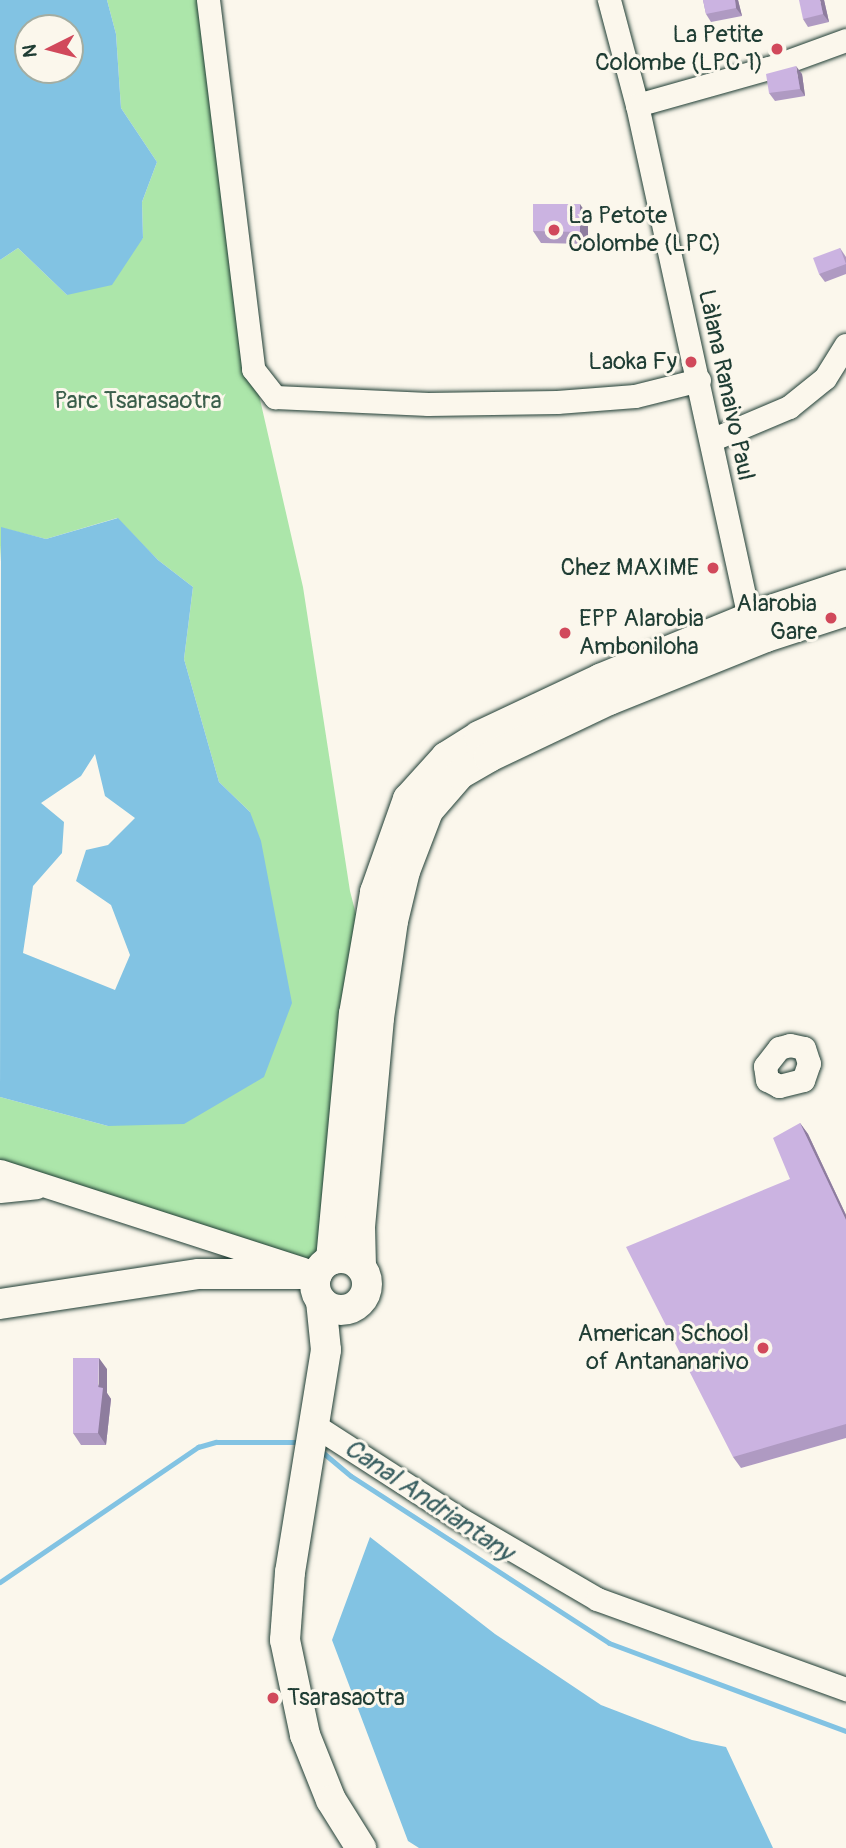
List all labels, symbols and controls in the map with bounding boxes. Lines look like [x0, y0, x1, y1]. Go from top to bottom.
north arrow [14, 14, 84, 84]
place label: La Petite Colombe (LPC 1) [595, 21, 763, 77]
marker: La Petite Colombe (LPC 1) [769, 41, 785, 57]
text: N [17, 43, 43, 59]
place label: La Petote Colombe (LPC) [568, 202, 721, 258]
marker: La Petote Colombe (LPC) [546, 222, 562, 238]
street label: Làlana Ranaivo Paul [692, 287, 760, 483]
place label: Laoka Fy [588, 348, 677, 376]
marker: Laoka Fy [683, 354, 699, 370]
park label: Parc Tsarasaotra [54, 387, 222, 415]
place label: Chez MAXIME [560, 554, 699, 582]
marker: Chez MAXIME [705, 560, 721, 576]
place label: Alarobia Gare [736, 590, 817, 646]
place label: EPP Alarobia Amboniloha [579, 605, 704, 661]
marker: Alarobia Gare [823, 610, 839, 626]
marker: EPP Alarobia Amboniloha [557, 625, 573, 641]
place label: American School of Antananarivo [578, 1320, 749, 1376]
marker: American School of Antananarivo [755, 1340, 771, 1356]
water label: Canal Andriantany [338, 1433, 518, 1569]
place label: Tsarasaotra [287, 1684, 405, 1712]
marker: Tsarasaotra [265, 1690, 281, 1706]

